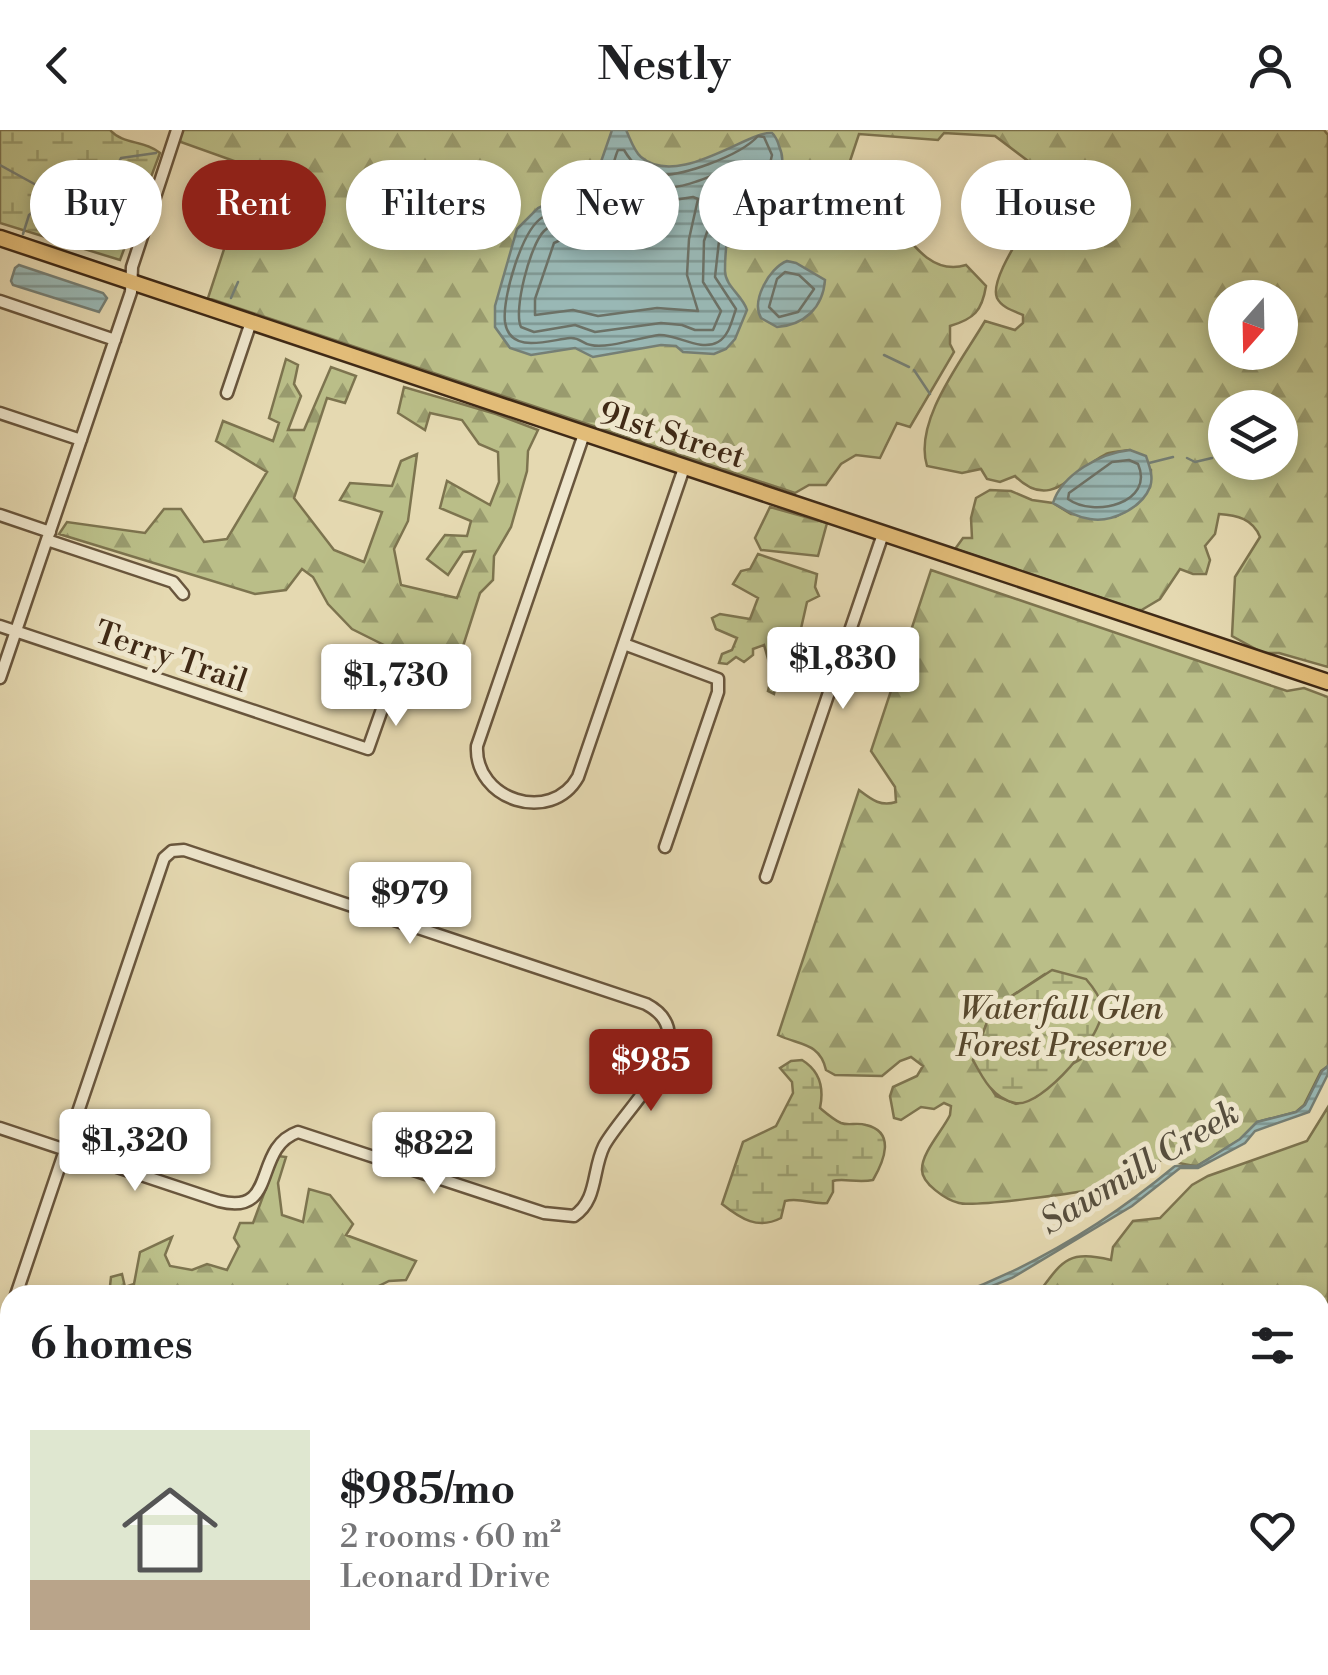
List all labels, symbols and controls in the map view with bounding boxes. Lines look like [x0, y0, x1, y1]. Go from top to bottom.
text: Nestly [597, 37, 731, 94]
icon: back [30, 38, 85, 93]
icon: person [1243, 38, 1298, 93]
chip: Buy [30, 160, 162, 250]
chip: Rent [182, 160, 326, 250]
chip: Filters [346, 160, 521, 250]
chip: New [541, 160, 679, 250]
chip: Apartment [699, 160, 941, 250]
chip: House [961, 160, 1131, 250]
north arrow [1208, 280, 1298, 370]
map controls [1208, 280, 1298, 480]
button: layers [1208, 390, 1298, 480]
street label: 91st Street [594, 393, 750, 477]
street label: Terry Trail [90, 612, 253, 702]
pin: $1,830 [762, 627, 924, 712]
text: $1,830 [789, 639, 897, 679]
pin: $1,730 [315, 644, 477, 729]
text: $1,730 [343, 656, 449, 696]
pin: $979 [351, 862, 469, 947]
text: $979 [371, 874, 449, 914]
park label: Waterfall Glen Forest Preserve [955, 989, 1167, 1066]
pin: $985 [592, 1029, 710, 1114]
text: $985 [611, 1041, 691, 1081]
water label: Sawmill Creek [1033, 1092, 1247, 1244]
pin: $1,320 [54, 1109, 216, 1194]
pin: $822 [375, 1112, 493, 1197]
text: $1,320 [81, 1121, 189, 1161]
text: $822 [394, 1124, 474, 1164]
icon: filters [1245, 1318, 1300, 1373]
text: 6 homes [30, 1319, 193, 1372]
text: $985/mo [340, 1464, 515, 1517]
icon: home [110, 1470, 230, 1590]
icon: heart [1245, 1503, 1300, 1558]
text: 2 rooms · 60 m² [340, 1517, 561, 1557]
text: Leonard Drive [340, 1557, 550, 1597]

